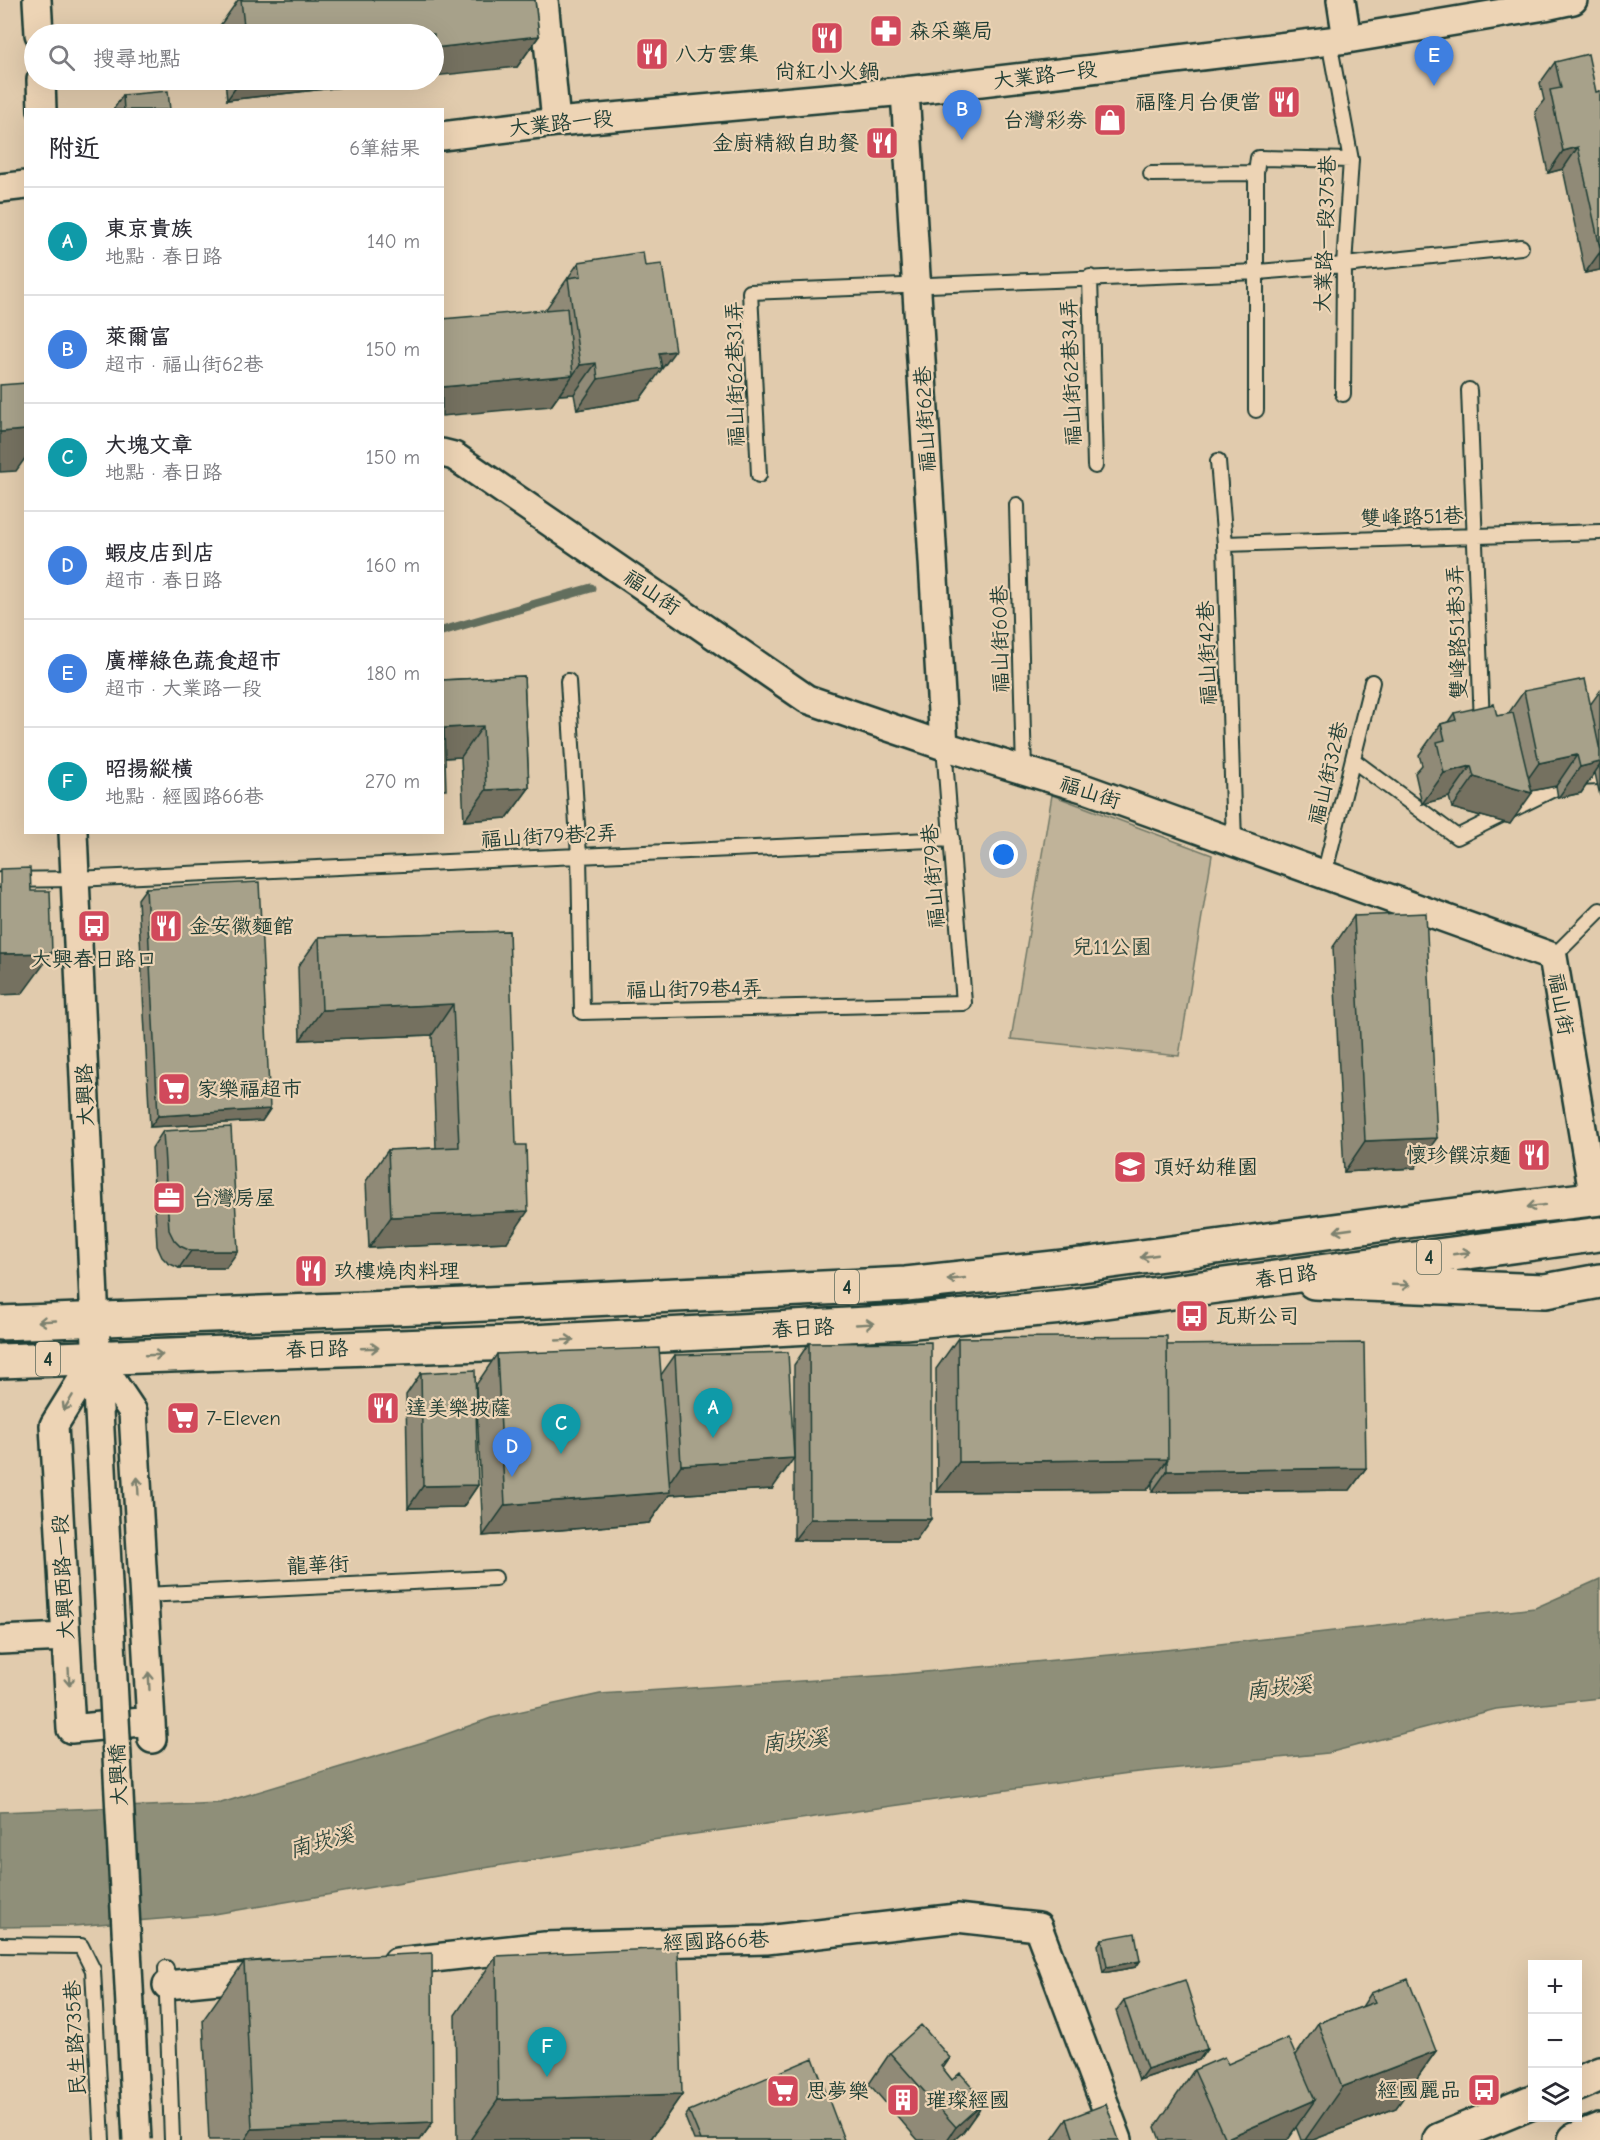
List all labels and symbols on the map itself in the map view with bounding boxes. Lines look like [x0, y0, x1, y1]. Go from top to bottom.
pharmacy icon: 森采藥局 [868, 13, 904, 49]
place label: 森采藥局 [909, 19, 993, 43]
restaurant icon: 尚紅小火鍋 [809, 20, 845, 56]
restaurant icon: 八方雲集 [634, 36, 670, 72]
pin: E [1414, 36, 1454, 86]
place label: 八方雲集 [675, 42, 759, 66]
street label: 大業路一段 [991, 57, 1099, 93]
place label: 尚紅小火鍋 [775, 59, 880, 83]
restaurant icon: 福隆月台便當 [1266, 84, 1302, 120]
pin: B [942, 90, 982, 140]
place label: 福隆月台便當 [1135, 90, 1261, 114]
shop icon: 台灣彩券 [1092, 102, 1128, 138]
street label: 大業路一段 [508, 106, 614, 140]
place label: 台灣彩券 [1003, 108, 1087, 132]
restaurant icon: 金廚精緻自助餐 [864, 125, 900, 161]
place label: 金廚精緻自助餐 [712, 131, 859, 155]
street label: 大業路一段375巷 [1310, 155, 1340, 313]
street label: 福山街62巷34弄 [1056, 298, 1086, 446]
street label: 福山街62巷31弄 [722, 301, 748, 447]
street label: 福山街62巷 [910, 365, 940, 473]
street label: 雙峰路51巷 [1360, 503, 1464, 531]
street label: 福山街 [619, 564, 685, 620]
street label: 雙峰路51巷3弄 [1443, 564, 1471, 700]
street label: 福山街60巷 [987, 585, 1013, 693]
street label: 福山街42巷 [1193, 600, 1221, 706]
street label: 福山街32巷 [1304, 719, 1352, 827]
street label: 福山街 [1056, 771, 1124, 813]
street label: 福山街79巷2弄 [480, 820, 618, 852]
street label: 福山街79巷 [917, 823, 949, 929]
your location [989, 840, 1018, 869]
bus stop icon: 大興春日路口 [76, 908, 112, 944]
restaurant icon: 金安徽麵館 [148, 908, 184, 944]
place label: 金安徽麵館 [189, 914, 294, 938]
park label: 兒11公園 [1072, 935, 1152, 959]
place label: 大興春日路口 [31, 947, 157, 971]
street label: 福山街 [1544, 971, 1578, 1037]
street label: 福山街79巷4弄 [626, 976, 762, 1002]
street label: 大興路 [72, 1063, 98, 1127]
supermarket icon: 家樂福超市 [156, 1071, 192, 1107]
place label: 家樂福超市 [197, 1077, 302, 1101]
restaurant icon: 懷珍饌涼麵 [1516, 1137, 1552, 1173]
place label: 懷珍饌涼麵 [1406, 1143, 1511, 1167]
school or university icon: 頂好幼稚園 [1112, 1149, 1148, 1185]
place label: 頂好幼稚園 [1153, 1155, 1258, 1179]
office icon: 台灣房屋 [151, 1180, 187, 1216]
place label: 台灣房屋 [192, 1186, 276, 1210]
one-way arrow [1527, 1201, 1547, 1212]
one-way arrow [1333, 1225, 1353, 1236]
road number: 4 [1417, 1240, 1441, 1274]
one-way arrow [1451, 1247, 1471, 1258]
one-way arrow [1140, 1251, 1160, 1262]
restaurant icon: 玖樓燒肉料理 [293, 1253, 329, 1289]
place label: 玖樓燒肉料理 [334, 1259, 460, 1283]
street label: 春日路 [1253, 1260, 1319, 1292]
road number: 4 [835, 1270, 859, 1304]
one-way arrow [946, 1274, 966, 1285]
one-way arrow [1390, 1280, 1410, 1291]
bus stop icon: 瓦斯公司 [1174, 1298, 1210, 1334]
place label: 瓦斯公司 [1215, 1304, 1299, 1328]
street label: 春日路 [771, 1314, 835, 1342]
one-way arrow [38, 1315, 58, 1326]
one-way arrow [854, 1319, 874, 1330]
one-way arrow [555, 1335, 575, 1346]
street label: 春日路 [285, 1336, 349, 1362]
road number: 4 [36, 1342, 60, 1376]
one-way arrow [360, 1342, 380, 1353]
one-way arrow [144, 1349, 164, 1360]
pin: A [694, 1388, 732, 1438]
restaurant icon: 達美樂披薩 [365, 1390, 401, 1426]
one-way arrow [61, 1394, 73, 1411]
place label: 達美樂披薩 [406, 1396, 511, 1420]
supermarket icon: 7-Eleven [165, 1400, 201, 1436]
pin: C [542, 1404, 580, 1454]
place label: 7-Eleven [206, 1406, 281, 1430]
pin: D [492, 1428, 532, 1477]
one-way arrow [132, 1477, 143, 1497]
street label: 大興西路一段 [48, 1513, 78, 1641]
street label: 龍華街 [286, 1551, 350, 1579]
one-way arrow [63, 1667, 74, 1687]
one-way arrow [143, 1671, 154, 1691]
water label: 南崁溪 [1245, 1672, 1314, 1704]
water label: 南崁溪 [761, 1725, 830, 1757]
street label: 大興橋 [104, 1743, 132, 1807]
water label: 南崁溪 [286, 1821, 357, 1863]
street label: 經國路66巷 [662, 1927, 770, 1955]
street label: 民生路735巷 [60, 1979, 90, 2097]
pin: F [528, 2028, 566, 2077]
bus stop icon: 經國麗品 [1466, 2072, 1502, 2108]
supermarket icon: 思夢樂 [765, 2073, 801, 2109]
place label: 經國麗品 [1377, 2078, 1461, 2102]
place label: 思夢樂 [806, 2079, 869, 2103]
building icon: 璀璨經國 [885, 2082, 921, 2118]
place label: 璀璨經國 [926, 2088, 1010, 2112]

